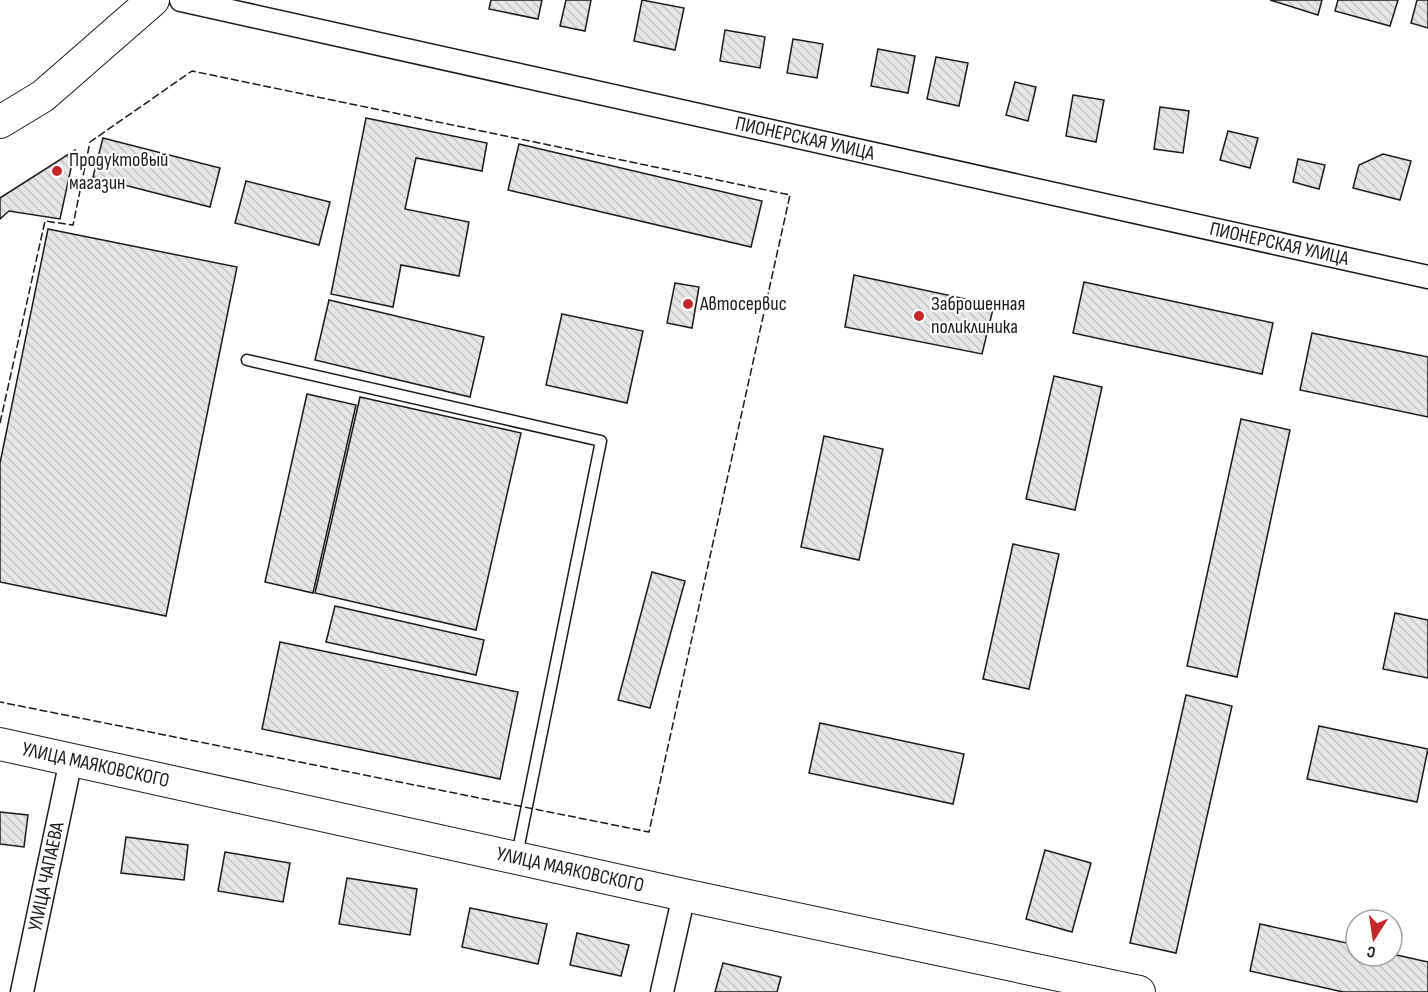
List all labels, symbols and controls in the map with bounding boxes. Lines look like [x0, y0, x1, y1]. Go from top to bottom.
street label: ПИОНЕРСКАЯ УЛИЦА [733, 111, 877, 166]
place label: Продуктовый магазин [69, 148, 168, 195]
marker: Продуктовый магазин [50, 164, 64, 178]
street label: ПИОНЕРСКАЯ УЛИЦА [1207, 217, 1352, 271]
place label: Автосервис [699, 292, 787, 316]
place label: Заброшенная поликлиника [931, 292, 1025, 339]
marker: Автосервис [681, 297, 695, 311]
marker: Заброшенная поликлиника [912, 309, 926, 323]
street label: УЛИЦА МАЯКОВСКОГО [20, 737, 172, 793]
street label: УЛИЦА ЧАПАЕВА [23, 819, 70, 933]
street label: УЛИЦА МАЯКОВСКОГО [494, 842, 646, 898]
north arrow [1344, 908, 1404, 968]
text: С [1365, 941, 1377, 961]

